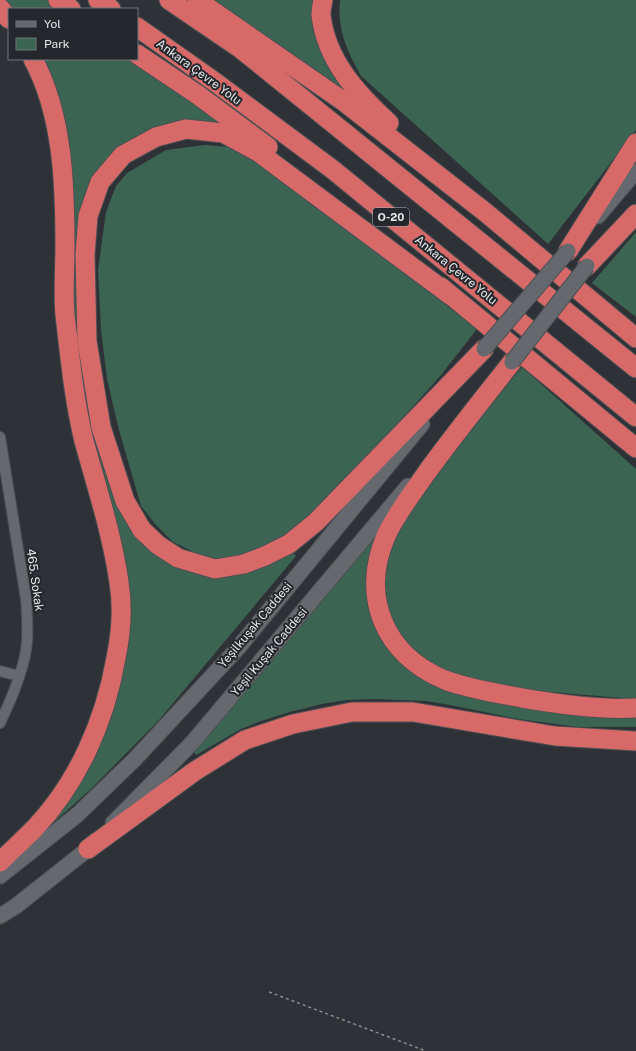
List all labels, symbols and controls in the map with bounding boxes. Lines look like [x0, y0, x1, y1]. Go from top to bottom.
legend [8, 8, 138, 60]
text: Yol [44, 17, 61, 31]
street label: Ankara Çevre Yolu [154, 36, 244, 108]
text: Park [44, 37, 70, 51]
road number: O-20 [373, 208, 409, 226]
street label: Ankara Çevre Yolu [412, 233, 500, 307]
street label: 465. Sokak [24, 548, 46, 612]
street label: Yeşilkuşak Caddesi [215, 580, 295, 670]
street label: Yeşil Kuşak Caddesi [228, 605, 310, 699]

